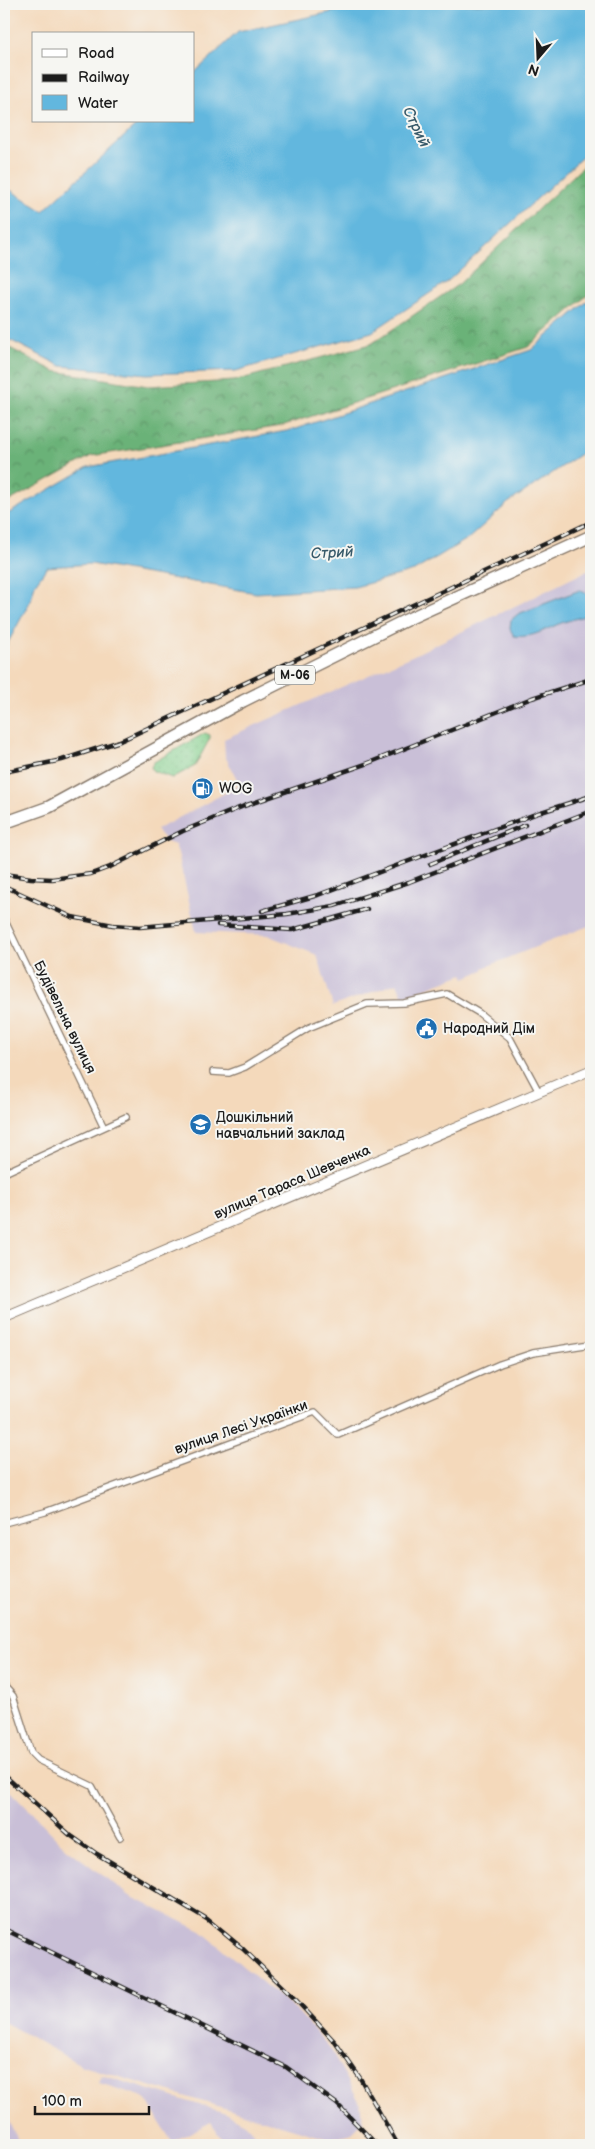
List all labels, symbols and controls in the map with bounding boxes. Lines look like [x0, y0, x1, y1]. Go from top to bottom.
legend [32, 32, 195, 122]
north arrow [512, 32, 562, 82]
text: Road [78, 44, 114, 63]
text: N [526, 60, 542, 80]
text: Railway [78, 68, 129, 87]
text: Water [78, 94, 118, 113]
water label: Стрий [398, 104, 434, 151]
water label: Стрий [310, 542, 354, 564]
road number: М-06 [275, 666, 315, 684]
fuel station icon: WOG [191, 776, 215, 800]
place label: WOG [219, 780, 253, 797]
street label: Будівельна вулиця [30, 958, 100, 1076]
public building icon: Народний Дім [415, 1016, 439, 1040]
place label: Народний Дім [443, 1020, 535, 1037]
place label: Дошкільний навчальний заклад [216, 1109, 345, 1142]
school or university icon: Дошкільний навчальний заклад [188, 1113, 212, 1137]
street label: вулиця Тараса Шевченка [211, 1141, 373, 1223]
street label: вулиця Лесі Українки [172, 1396, 310, 1458]
scale bar [35, 2084, 149, 2116]
text: 100 m [42, 2092, 82, 2111]

